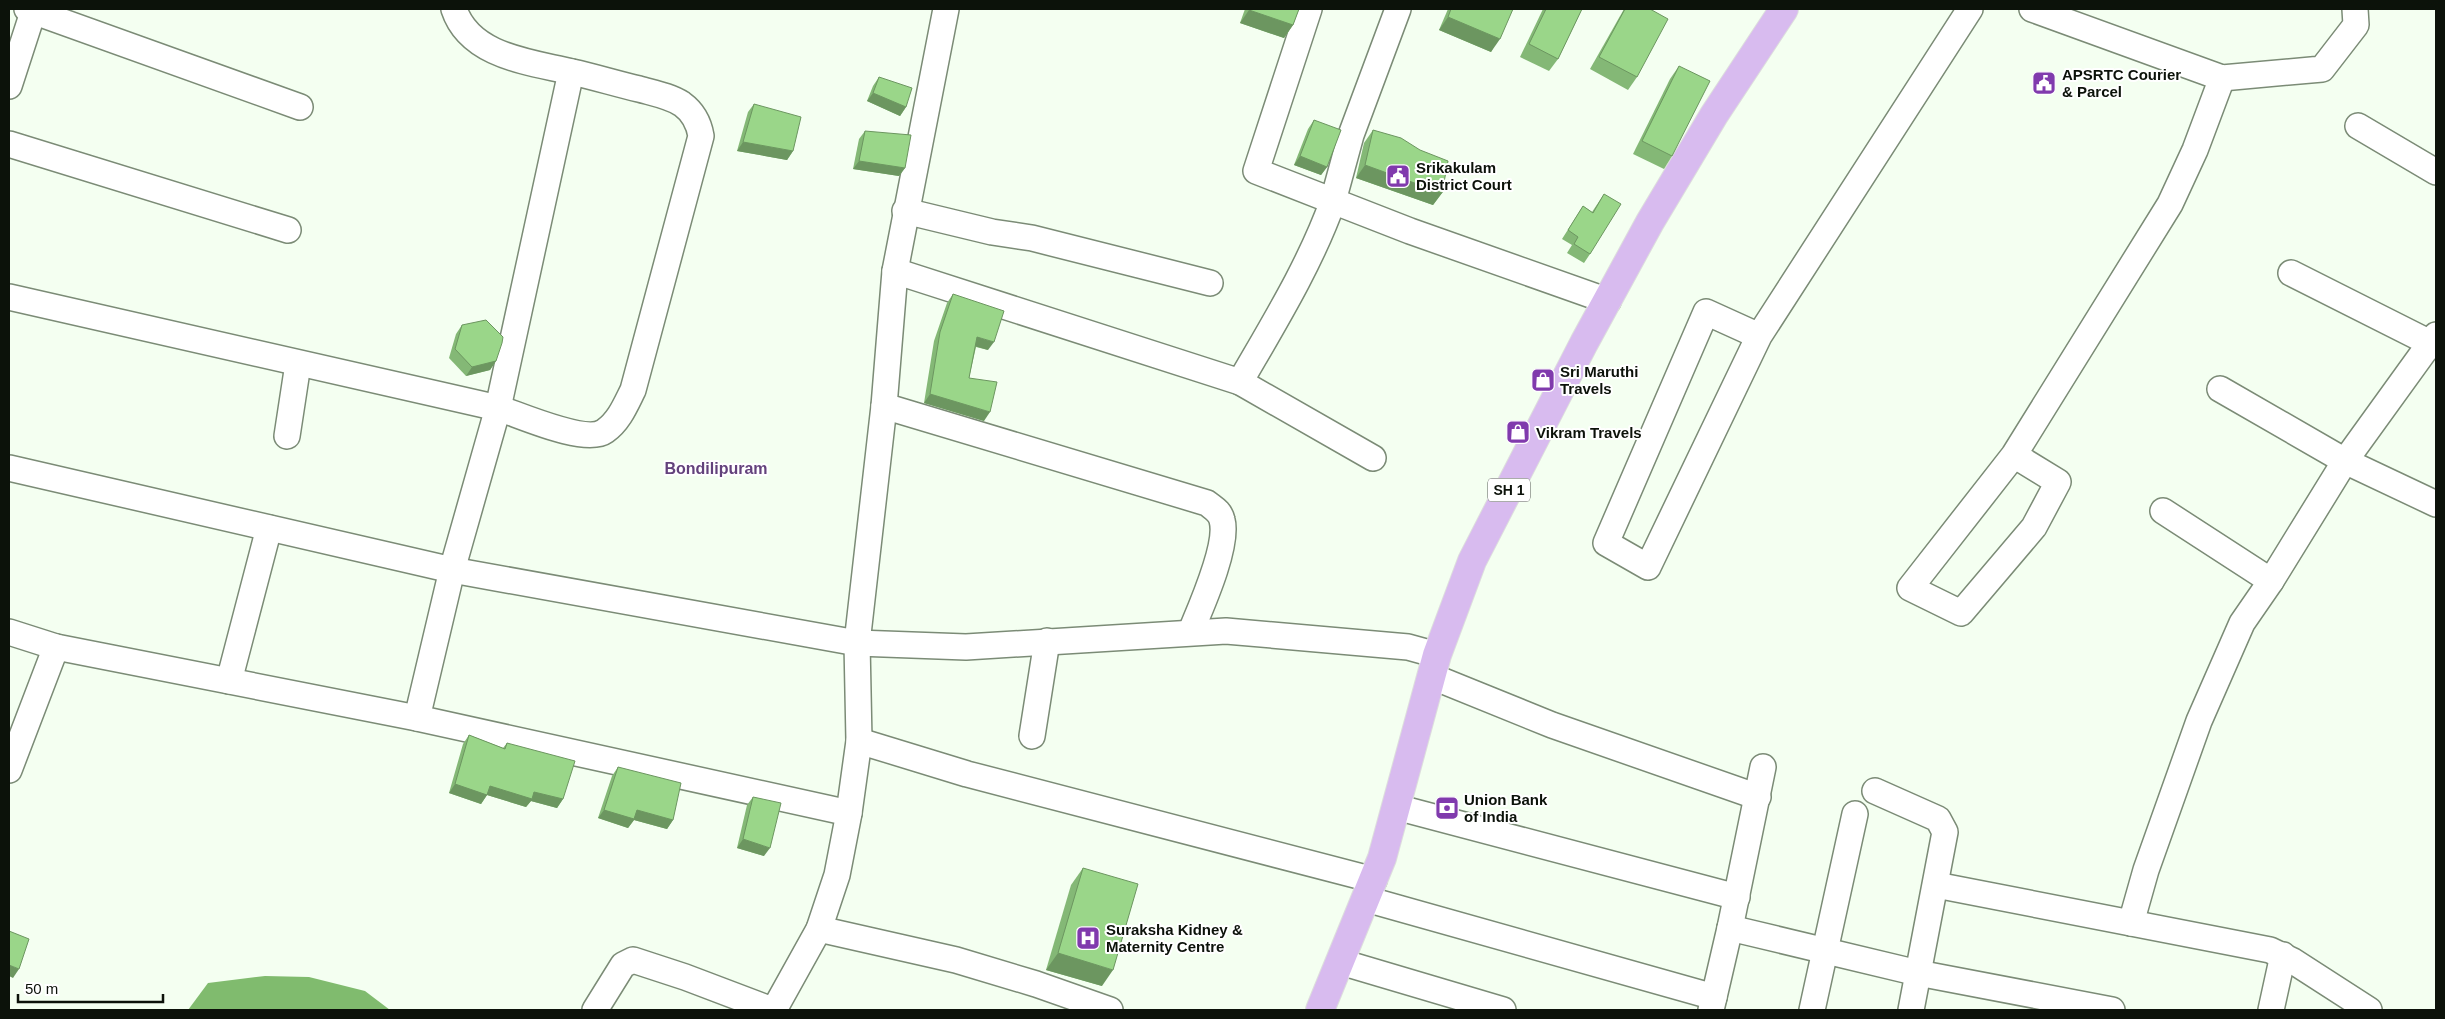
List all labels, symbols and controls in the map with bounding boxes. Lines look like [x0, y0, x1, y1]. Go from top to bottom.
place label: APSRTC Courier & Parcel [2062, 66, 2181, 100]
public building icon: APSRTC Courier & Parcel [2031, 70, 2057, 96]
place label: Srikakulam District Court [1416, 159, 1512, 193]
public building icon: Srikakulam District Court [1385, 163, 1411, 189]
place label: Sri Maruthi Travels [1560, 363, 1638, 397]
shop icon: Sri Maruthi Travels [1530, 367, 1556, 393]
shop icon: Vikram Travels [1505, 419, 1531, 445]
place label: Vikram Travels [1536, 424, 1642, 441]
district label: Bondilipuram [664, 460, 768, 477]
road number: SH 1 [1488, 478, 1530, 502]
place label: Union Bank of India [1464, 791, 1548, 825]
bank icon: Union Bank of India [1434, 795, 1460, 821]
place label: Suraksha Kidney & Maternity Centre [1106, 921, 1243, 955]
hospital icon: Suraksha Kidney & Maternity Centre [1075, 925, 1101, 951]
scale bar [18, 972, 162, 1004]
text: 50 m [25, 980, 58, 997]

